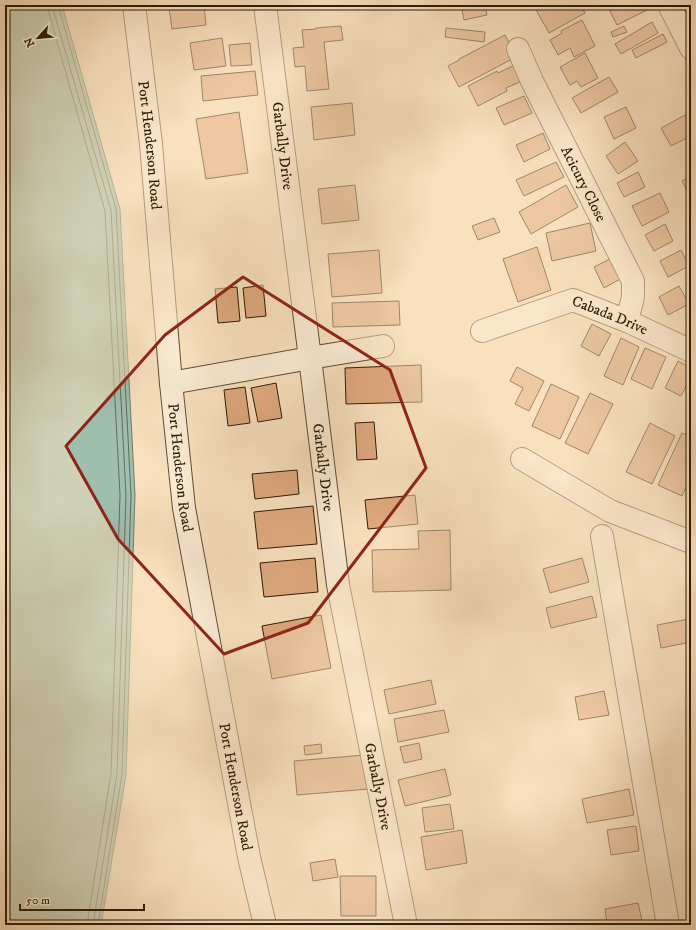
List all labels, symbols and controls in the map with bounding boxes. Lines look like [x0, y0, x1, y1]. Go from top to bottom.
north arrow [18, 18, 58, 58]
text: N [22, 35, 38, 49]
street label: Port Henderson Road [134, 80, 166, 211]
street label: Garbally Drive [268, 101, 298, 191]
street label: Acicury Close [557, 143, 611, 225]
street label: Cabada Drive [569, 291, 651, 339]
street label: Port Henderson Road [164, 402, 198, 534]
street label: Garbally Drive [309, 422, 338, 512]
street label: Port Henderson Road [215, 721, 257, 853]
street label: Garbally Drive [360, 741, 396, 832]
scale bar [20, 886, 144, 912]
text: 50 m [26, 893, 50, 908]

